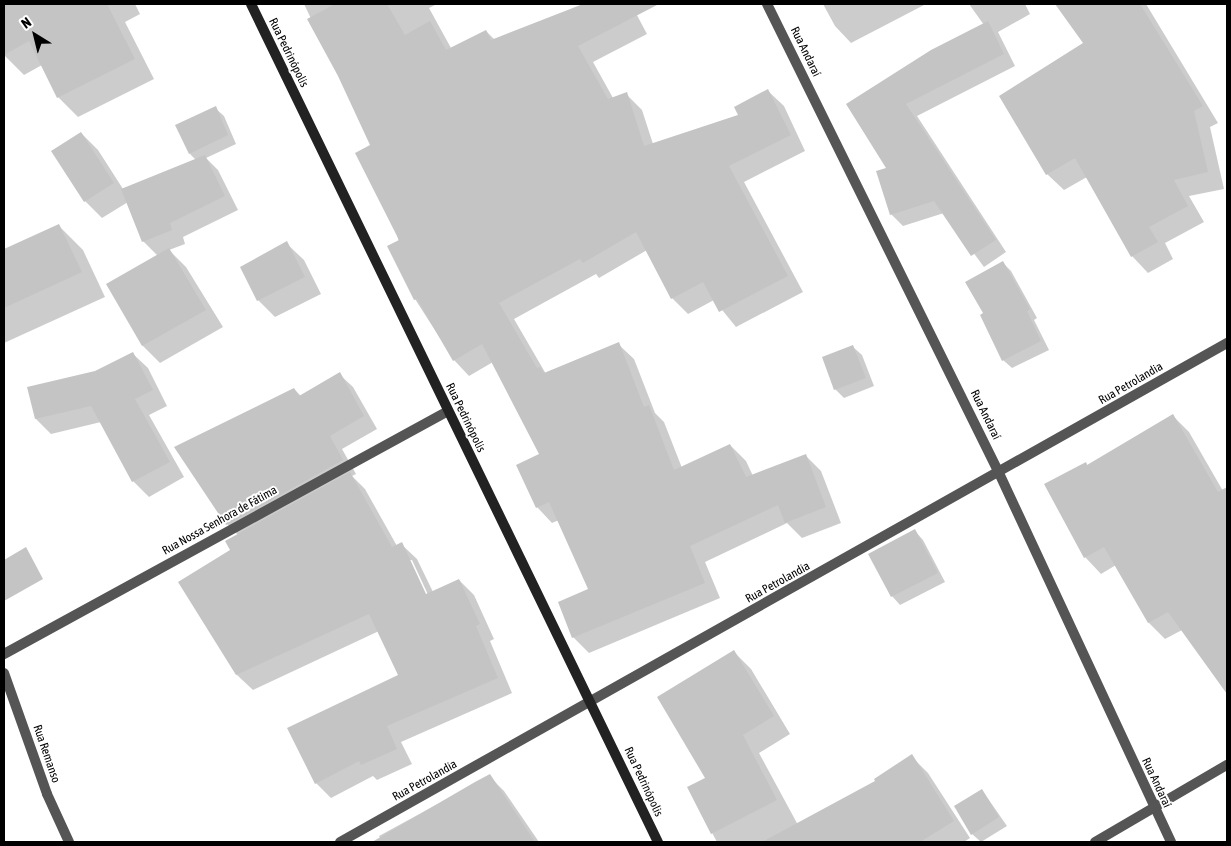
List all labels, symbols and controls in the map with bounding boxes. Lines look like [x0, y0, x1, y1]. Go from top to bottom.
north arrow [10, 10, 60, 60]
text: N [18, 14, 34, 32]
street label: Rua Pedrinópolis [265, 16, 311, 90]
street label: Rua Andaraí [787, 25, 823, 79]
street label: Rua Petrolandia [1096, 360, 1166, 408]
street label: Rua Pedrinópolis [442, 381, 488, 455]
street label: Rua Andaraí [967, 388, 1003, 442]
street label: Rua Nossa Senhora de Fátima [160, 483, 280, 559]
street label: Rua Petrolandia [743, 559, 813, 607]
street label: Rua Remanso [29, 723, 63, 785]
street label: Rua Pedrinópolis [621, 745, 665, 819]
street label: Rua Andaraí [1138, 756, 1174, 810]
street label: Rua Petrolandia [390, 757, 460, 805]

